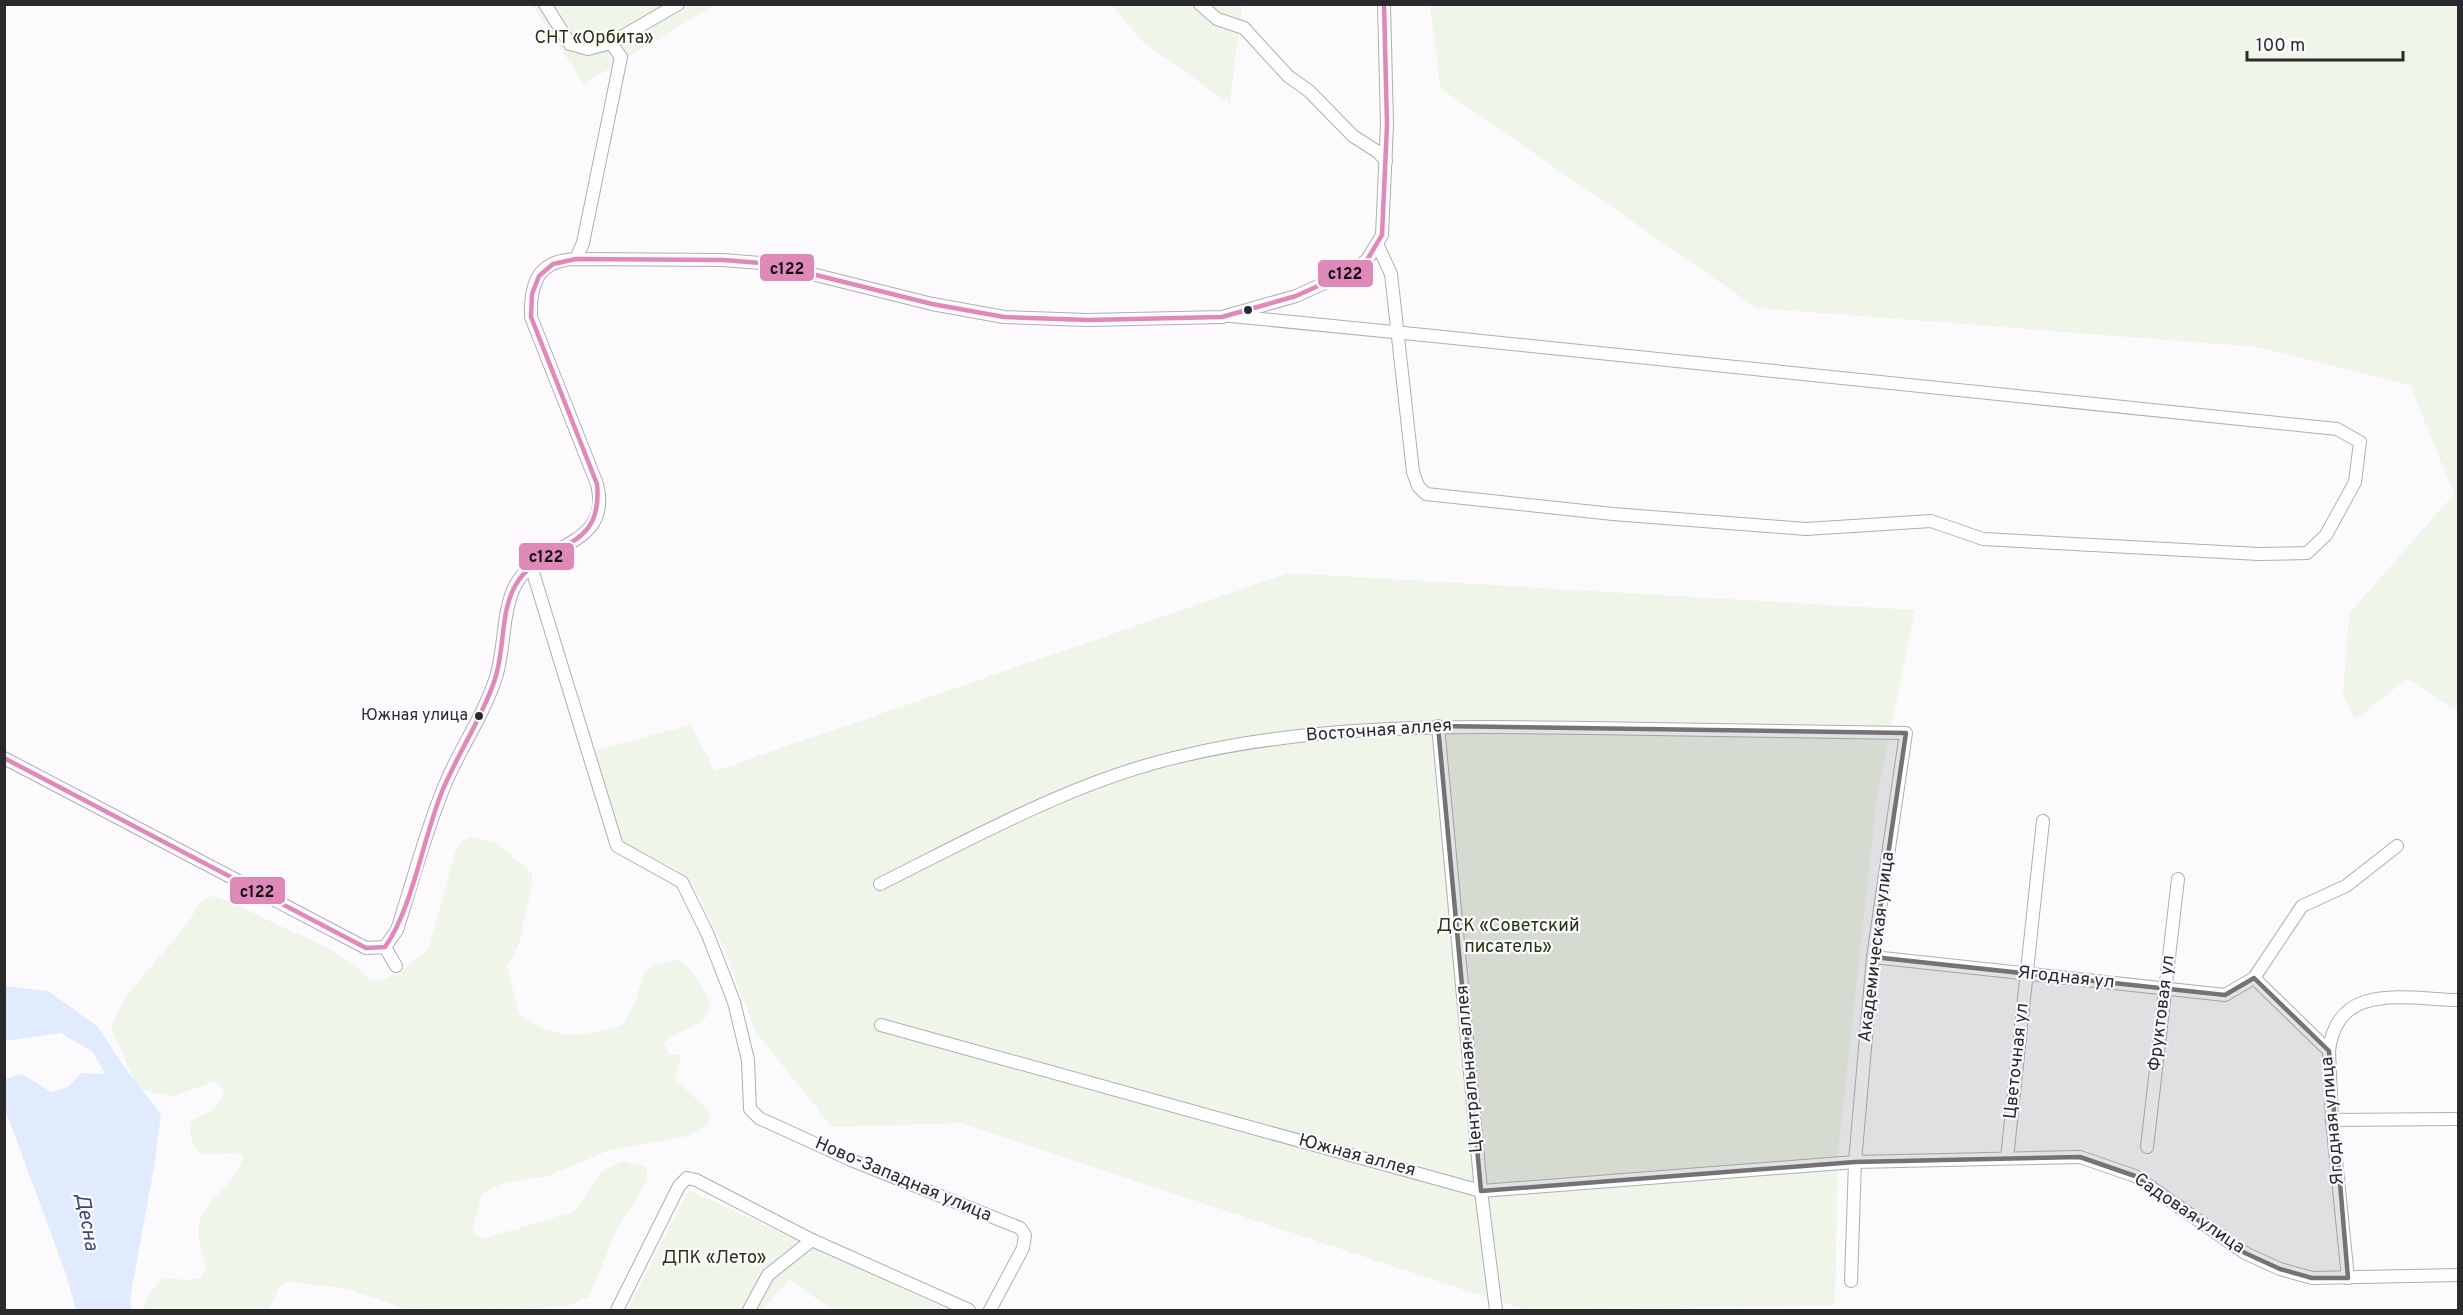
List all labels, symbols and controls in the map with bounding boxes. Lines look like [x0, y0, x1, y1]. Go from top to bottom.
scale bar [2247, 24, 2403, 62]
park label: СНТ «Орбита» [535, 27, 653, 50]
text: 100 m [2256, 35, 2305, 58]
line badge: с122 [759, 253, 815, 282]
line badge: с122 [1317, 259, 1374, 288]
text: с122 [770, 260, 804, 280]
text: с122 [1328, 265, 1362, 285]
unlabelled marker [1242, 304, 1254, 316]
line badge: с122 [518, 542, 575, 571]
text: с122 [529, 548, 563, 568]
place label: Южная улица [361, 706, 468, 726]
marker: Южная улица [473, 710, 485, 722]
street label: Восточная аллея [1305, 714, 1453, 748]
street label: Академическая улица [1854, 850, 1900, 1044]
line badge: с122 [229, 876, 286, 905]
text: с122 [240, 883, 274, 903]
park label: ДСК «Советский писатель» [1437, 915, 1580, 959]
street label: Фруктовая ул [2143, 954, 2181, 1072]
street label: Ягодная ул [2016, 961, 2116, 995]
street label: Центральная аллея [1451, 984, 1489, 1154]
street label: Цветочная ул [1999, 1002, 2035, 1120]
street label: Ягодная улица [2316, 1056, 2350, 1186]
street label: Южная аллея [1296, 1129, 1418, 1183]
street label: Ново-Западная улица [811, 1132, 995, 1228]
street label: Садовая улица [2129, 1168, 2249, 1260]
water label: Десна [68, 1191, 104, 1253]
park label: ДПК «Лето» [662, 1247, 766, 1270]

